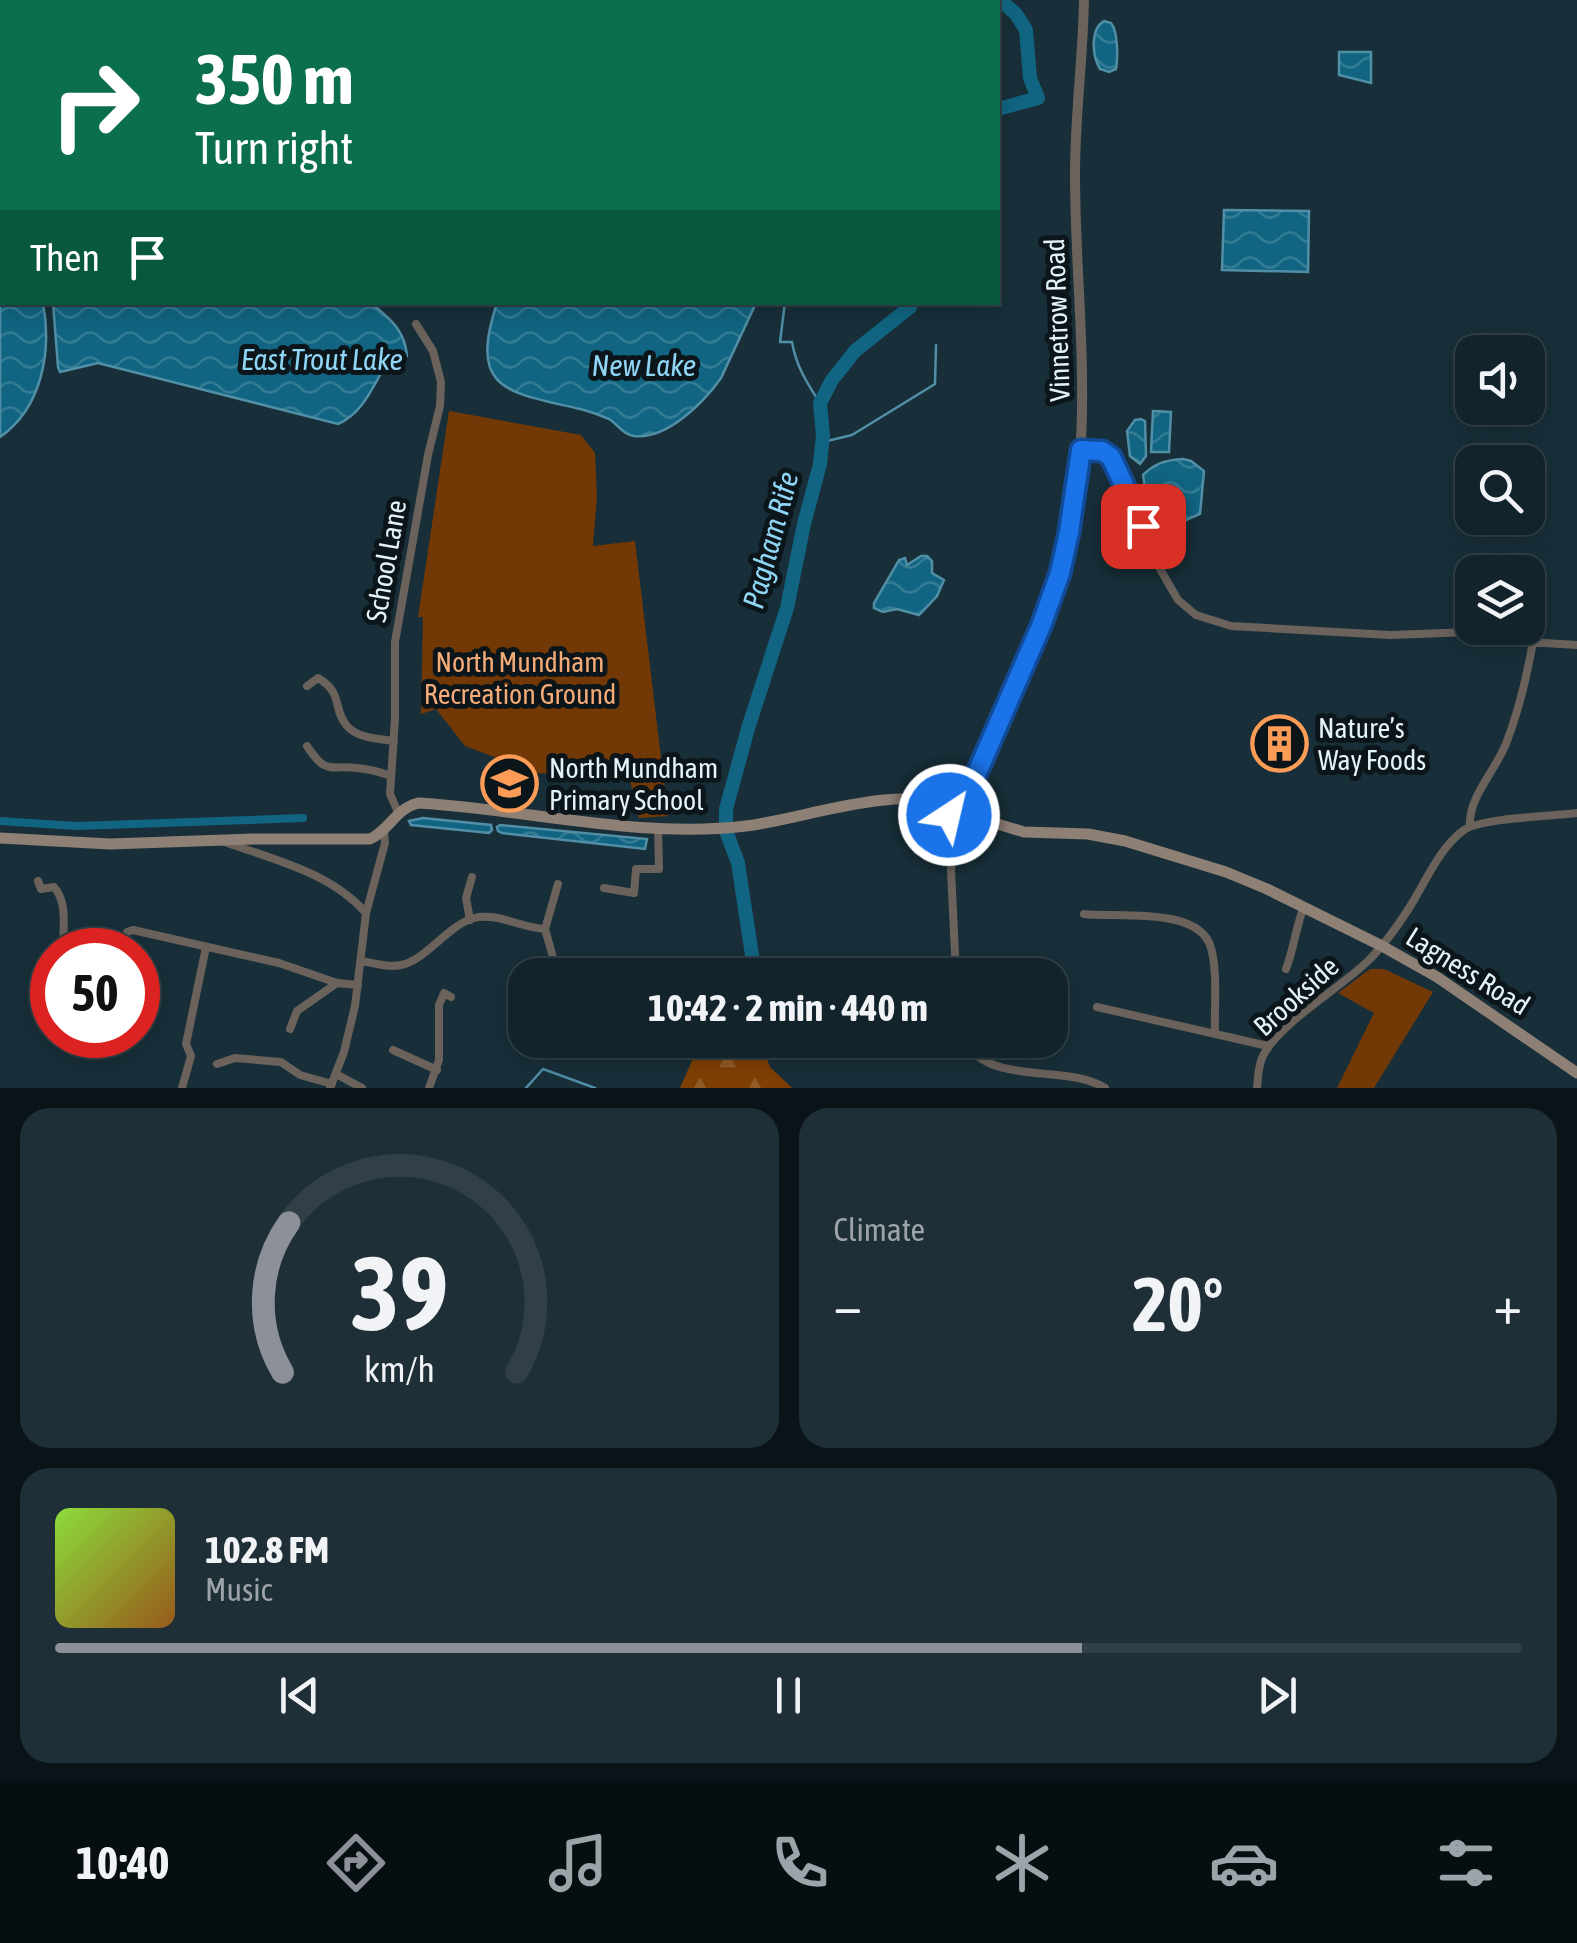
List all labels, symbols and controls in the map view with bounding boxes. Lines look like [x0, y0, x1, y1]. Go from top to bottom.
text: 350 m [195, 39, 354, 119]
icon: right [30, 40, 160, 170]
text: Turn right [195, 122, 353, 174]
icon: arrive [120, 230, 175, 285]
text: Then [30, 236, 100, 279]
street label: Vinnetrow Road [1038, 238, 1076, 402]
map controls [1455, 335, 1545, 645]
button: sound [1455, 335, 1545, 425]
water label: East Trout Lake [241, 342, 403, 376]
water label: New Lake [592, 348, 696, 382]
button: search [1455, 445, 1545, 535]
water label: Pagham Rife [735, 467, 805, 612]
pin [1101, 484, 1186, 569]
street label: School Lane [360, 497, 412, 625]
icon: arrive [1116, 499, 1171, 554]
button: layers [1455, 555, 1545, 645]
park label: North Mundham Recreation Ground [424, 646, 616, 710]
place label: Nature’s Way Foods [1318, 712, 1426, 776]
building icon: Nature’s Way Foods [1249, 714, 1309, 774]
place label: North Mundham Primary School [549, 752, 718, 816]
school or university icon: North Mundham Primary School [480, 754, 540, 814]
position arrow [897, 763, 1001, 867]
street label: Lagness Road [1400, 921, 1536, 1021]
speed limit sign: 50 [30, 928, 160, 1058]
street label: Brookside [1247, 950, 1345, 1042]
text: 10:42 · 2 min · 440 m [648, 986, 928, 1029]
text: Climate [834, 1211, 925, 1248]
text: 39 [350, 1233, 448, 1352]
text: 20° [1132, 1261, 1223, 1347]
text: − [834, 1273, 862, 1336]
text: + [1493, 1273, 1522, 1336]
text: km/h [364, 1349, 435, 1390]
text: 102.8 FM [205, 1528, 329, 1571]
text: Music [205, 1571, 272, 1608]
icon: previous [272, 1668, 327, 1723]
icon: pause [761, 1668, 816, 1723]
icon: next [1250, 1668, 1305, 1723]
icon: directions [321, 1828, 391, 1898]
icon: music [543, 1828, 613, 1898]
icon: phone [765, 1828, 835, 1898]
icon: climate [987, 1828, 1057, 1898]
icon: car [1209, 1828, 1279, 1898]
icon: filters [1431, 1828, 1501, 1898]
text: 10:40 [76, 1837, 169, 1889]

